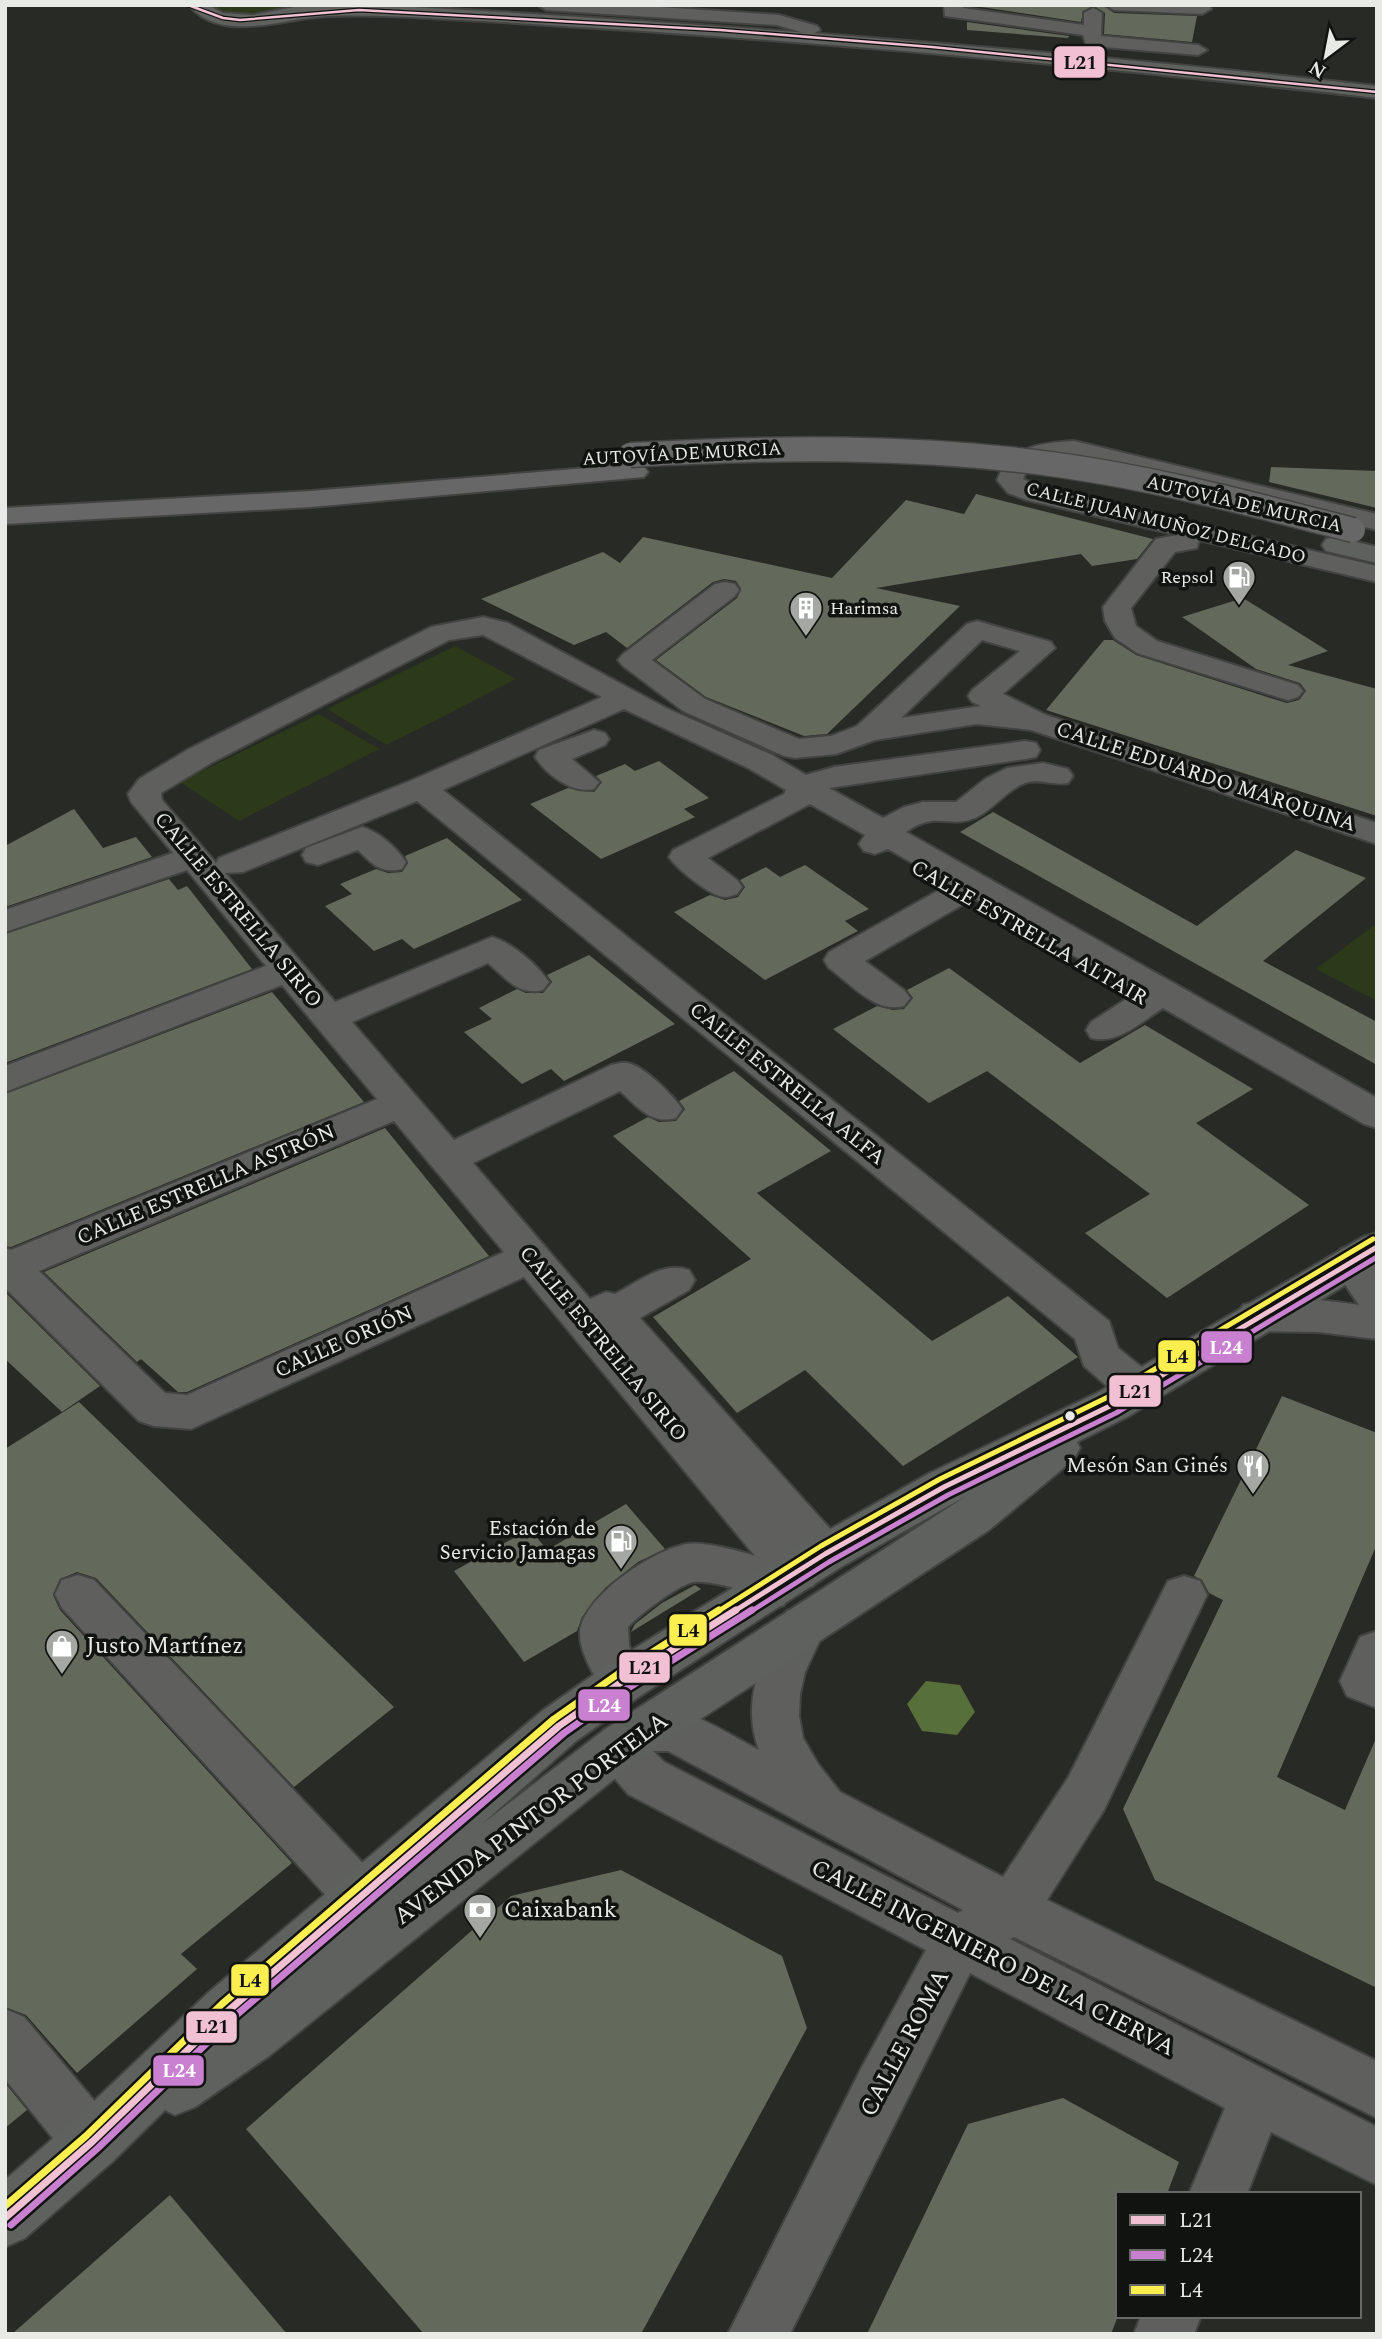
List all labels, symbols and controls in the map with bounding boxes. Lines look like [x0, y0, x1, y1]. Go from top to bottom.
north arrow [1291, 21, 1361, 91]
line badge: L21 [1053, 45, 1106, 79]
text: L21 [1063, 49, 1097, 78]
text: N [1304, 53, 1332, 86]
street label: AUTOVÍA DE MURCIA [582, 435, 782, 473]
street label: AUTOVÍA DE MURCIA [1144, 468, 1344, 540]
street label: CALLE JUAN MUÑOZ DELGADO [1023, 475, 1309, 571]
fuel station icon: Repsol [1220, 558, 1258, 607]
place label: Repsol [1160, 564, 1214, 591]
building icon: Harimsa [787, 589, 825, 638]
place label: Harimsa [830, 595, 898, 622]
street label: CALLE EDUARDO MARQUINA [1052, 713, 1360, 841]
street label: CALLE ESTRELLA SIRIO [146, 805, 330, 1015]
street label: CALLE ESTRELLA ALTAIR [905, 852, 1153, 1014]
street label: CALLE ESTRELLA ALFA [682, 995, 892, 1174]
street label: CALLE ESTRELLA ASTRÓN [72, 1116, 340, 1254]
street label: CALLE ESTRELLA SIRIO [511, 1239, 695, 1449]
street label: CALLE ORIÓN [270, 1297, 418, 1387]
line badge: L24 [1200, 1330, 1253, 1364]
text: L24 [1209, 1334, 1243, 1363]
line badge: L4 [1157, 1339, 1197, 1373]
text: L4 [1166, 1343, 1189, 1372]
line badge: L21 [1108, 1374, 1162, 1408]
text: L21 [1118, 1378, 1152, 1407]
unlabelled marker [1063, 1409, 1077, 1423]
restaurant icon: Mesón San Ginés [1234, 1447, 1272, 1496]
place label: Mesón San Ginés [1066, 1450, 1228, 1482]
place label: Estación de Servicio Jamagas [440, 1513, 596, 1569]
fuel station icon: Estación de Servicio Jamagas [602, 1522, 640, 1571]
line badge: L4 [668, 1613, 708, 1647]
text: L4 [677, 1617, 700, 1646]
shop icon: Justo Martínez [43, 1627, 81, 1676]
place label: Justo Martínez [86, 1628, 244, 1664]
line badge: L21 [618, 1651, 671, 1684]
text: L21 [628, 1654, 662, 1683]
line badge: L24 [577, 1688, 631, 1722]
text: L24 [587, 1692, 621, 1721]
street label: AVENIDA PINTOR PORTELA [386, 1704, 676, 1934]
street label: CALLE INGENIERO DE LA CIERVA [805, 1850, 1181, 2066]
bank icon: Caixabank [461, 1891, 499, 1940]
place label: Caixabank [504, 1892, 617, 1928]
line badge: L4 [230, 1963, 270, 1997]
street label: CALLE ROMA [851, 1963, 959, 2123]
text: L4 [239, 1967, 262, 1996]
line badge: L21 [185, 2010, 238, 2044]
text: L21 [195, 2013, 229, 2042]
line badge: L24 [152, 2054, 205, 2087]
text: L24 [162, 2057, 196, 2086]
legend [1116, 2192, 1361, 2318]
text: L21 [1179, 2205, 1213, 2237]
text: L24 [1179, 2240, 1214, 2272]
text: L4 [1179, 2275, 1203, 2307]

